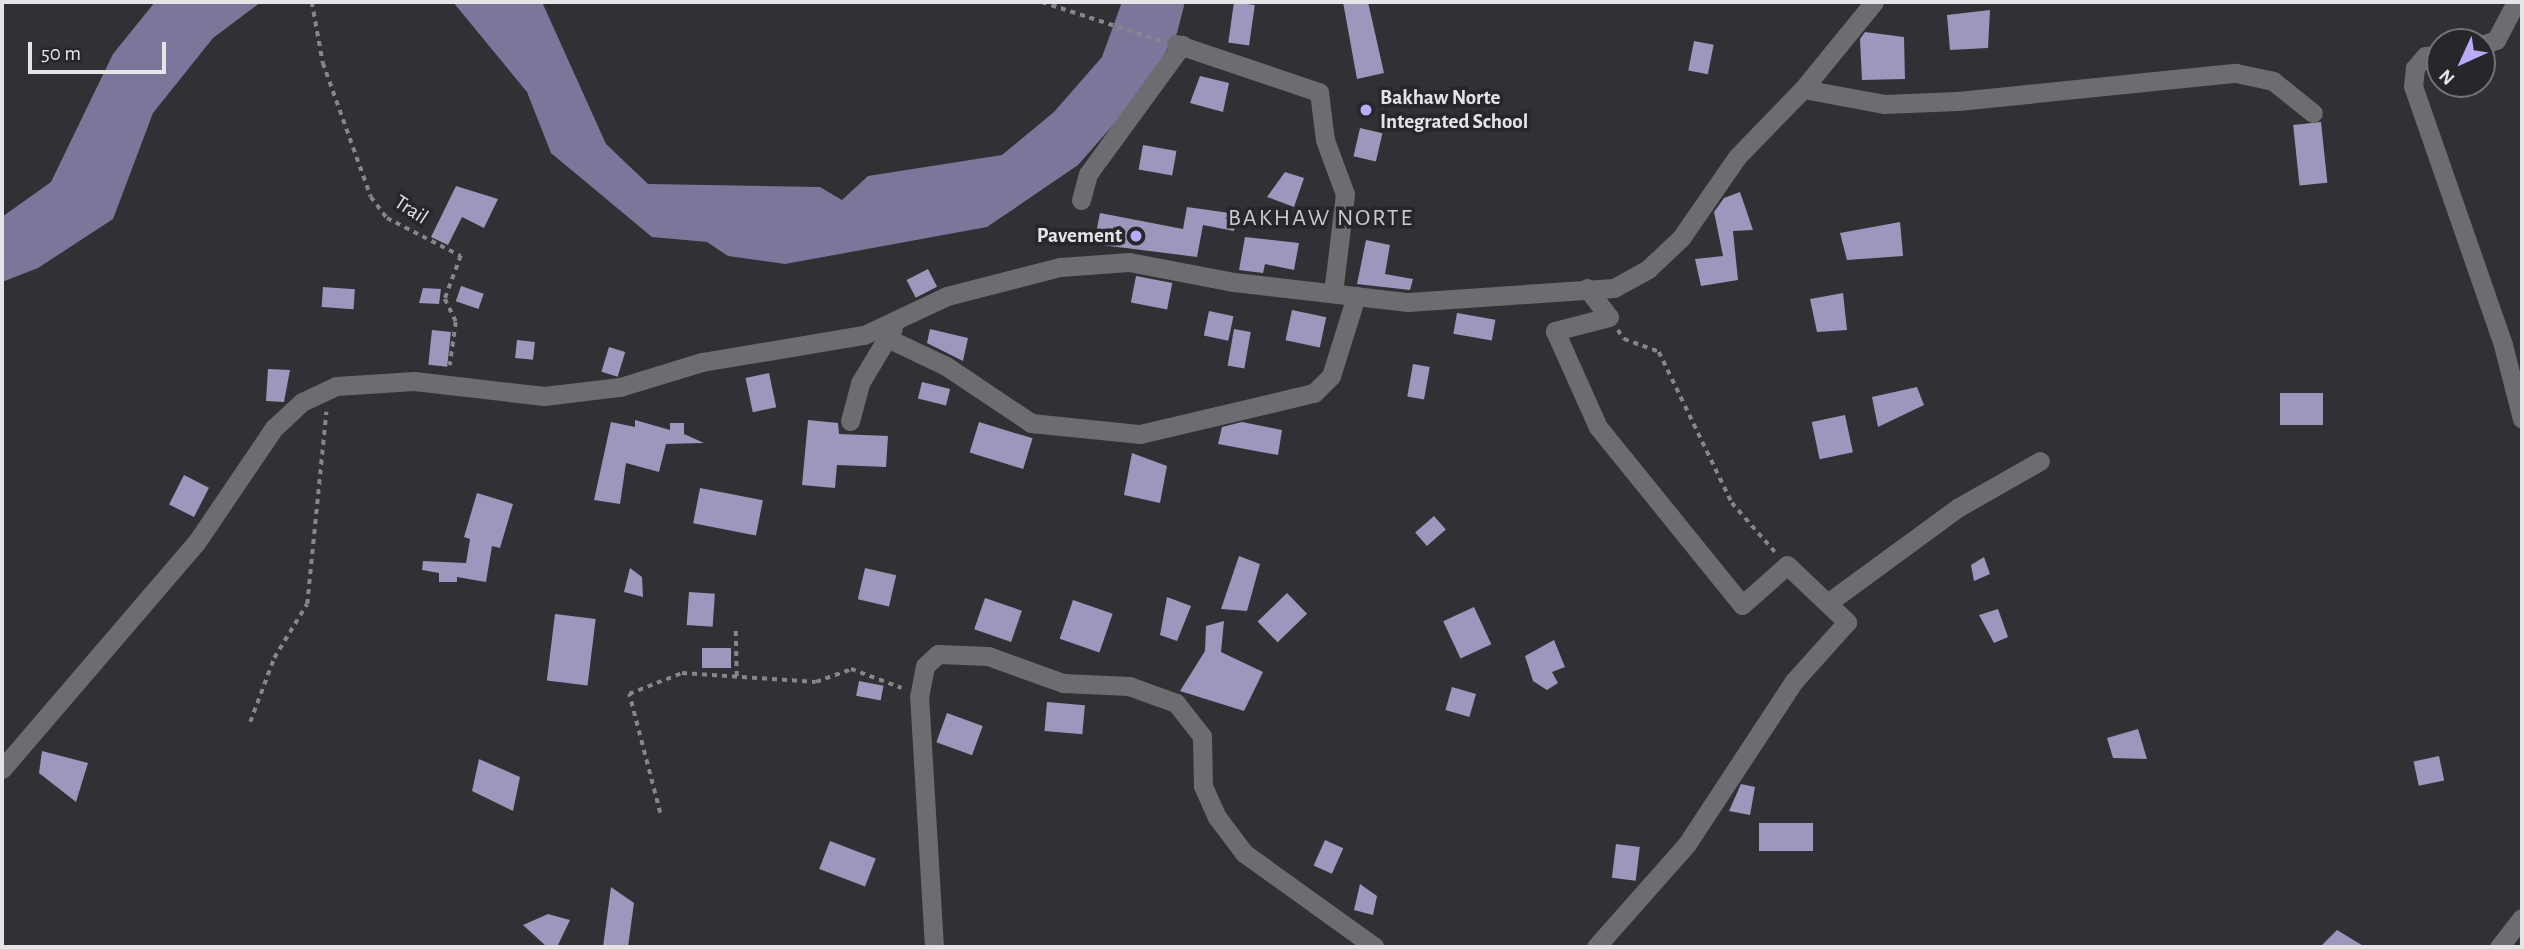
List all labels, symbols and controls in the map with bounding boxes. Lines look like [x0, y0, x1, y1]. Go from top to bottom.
scale bar [32, 28, 170, 72]
north arrow [2426, 28, 2496, 98]
text: 50 m [41, 43, 81, 64]
text: N [2436, 65, 2459, 88]
place label: Bakhaw Norte Integrated School [1380, 85, 1528, 135]
marker: Bakhaw Norte Integrated School [1358, 102, 1374, 118]
street label: Trail [389, 190, 433, 230]
district label: BAKHAW NORTE [1229, 205, 1413, 233]
place label: Pavement [1037, 223, 1122, 249]
marker: Pavement [1128, 228, 1144, 244]

